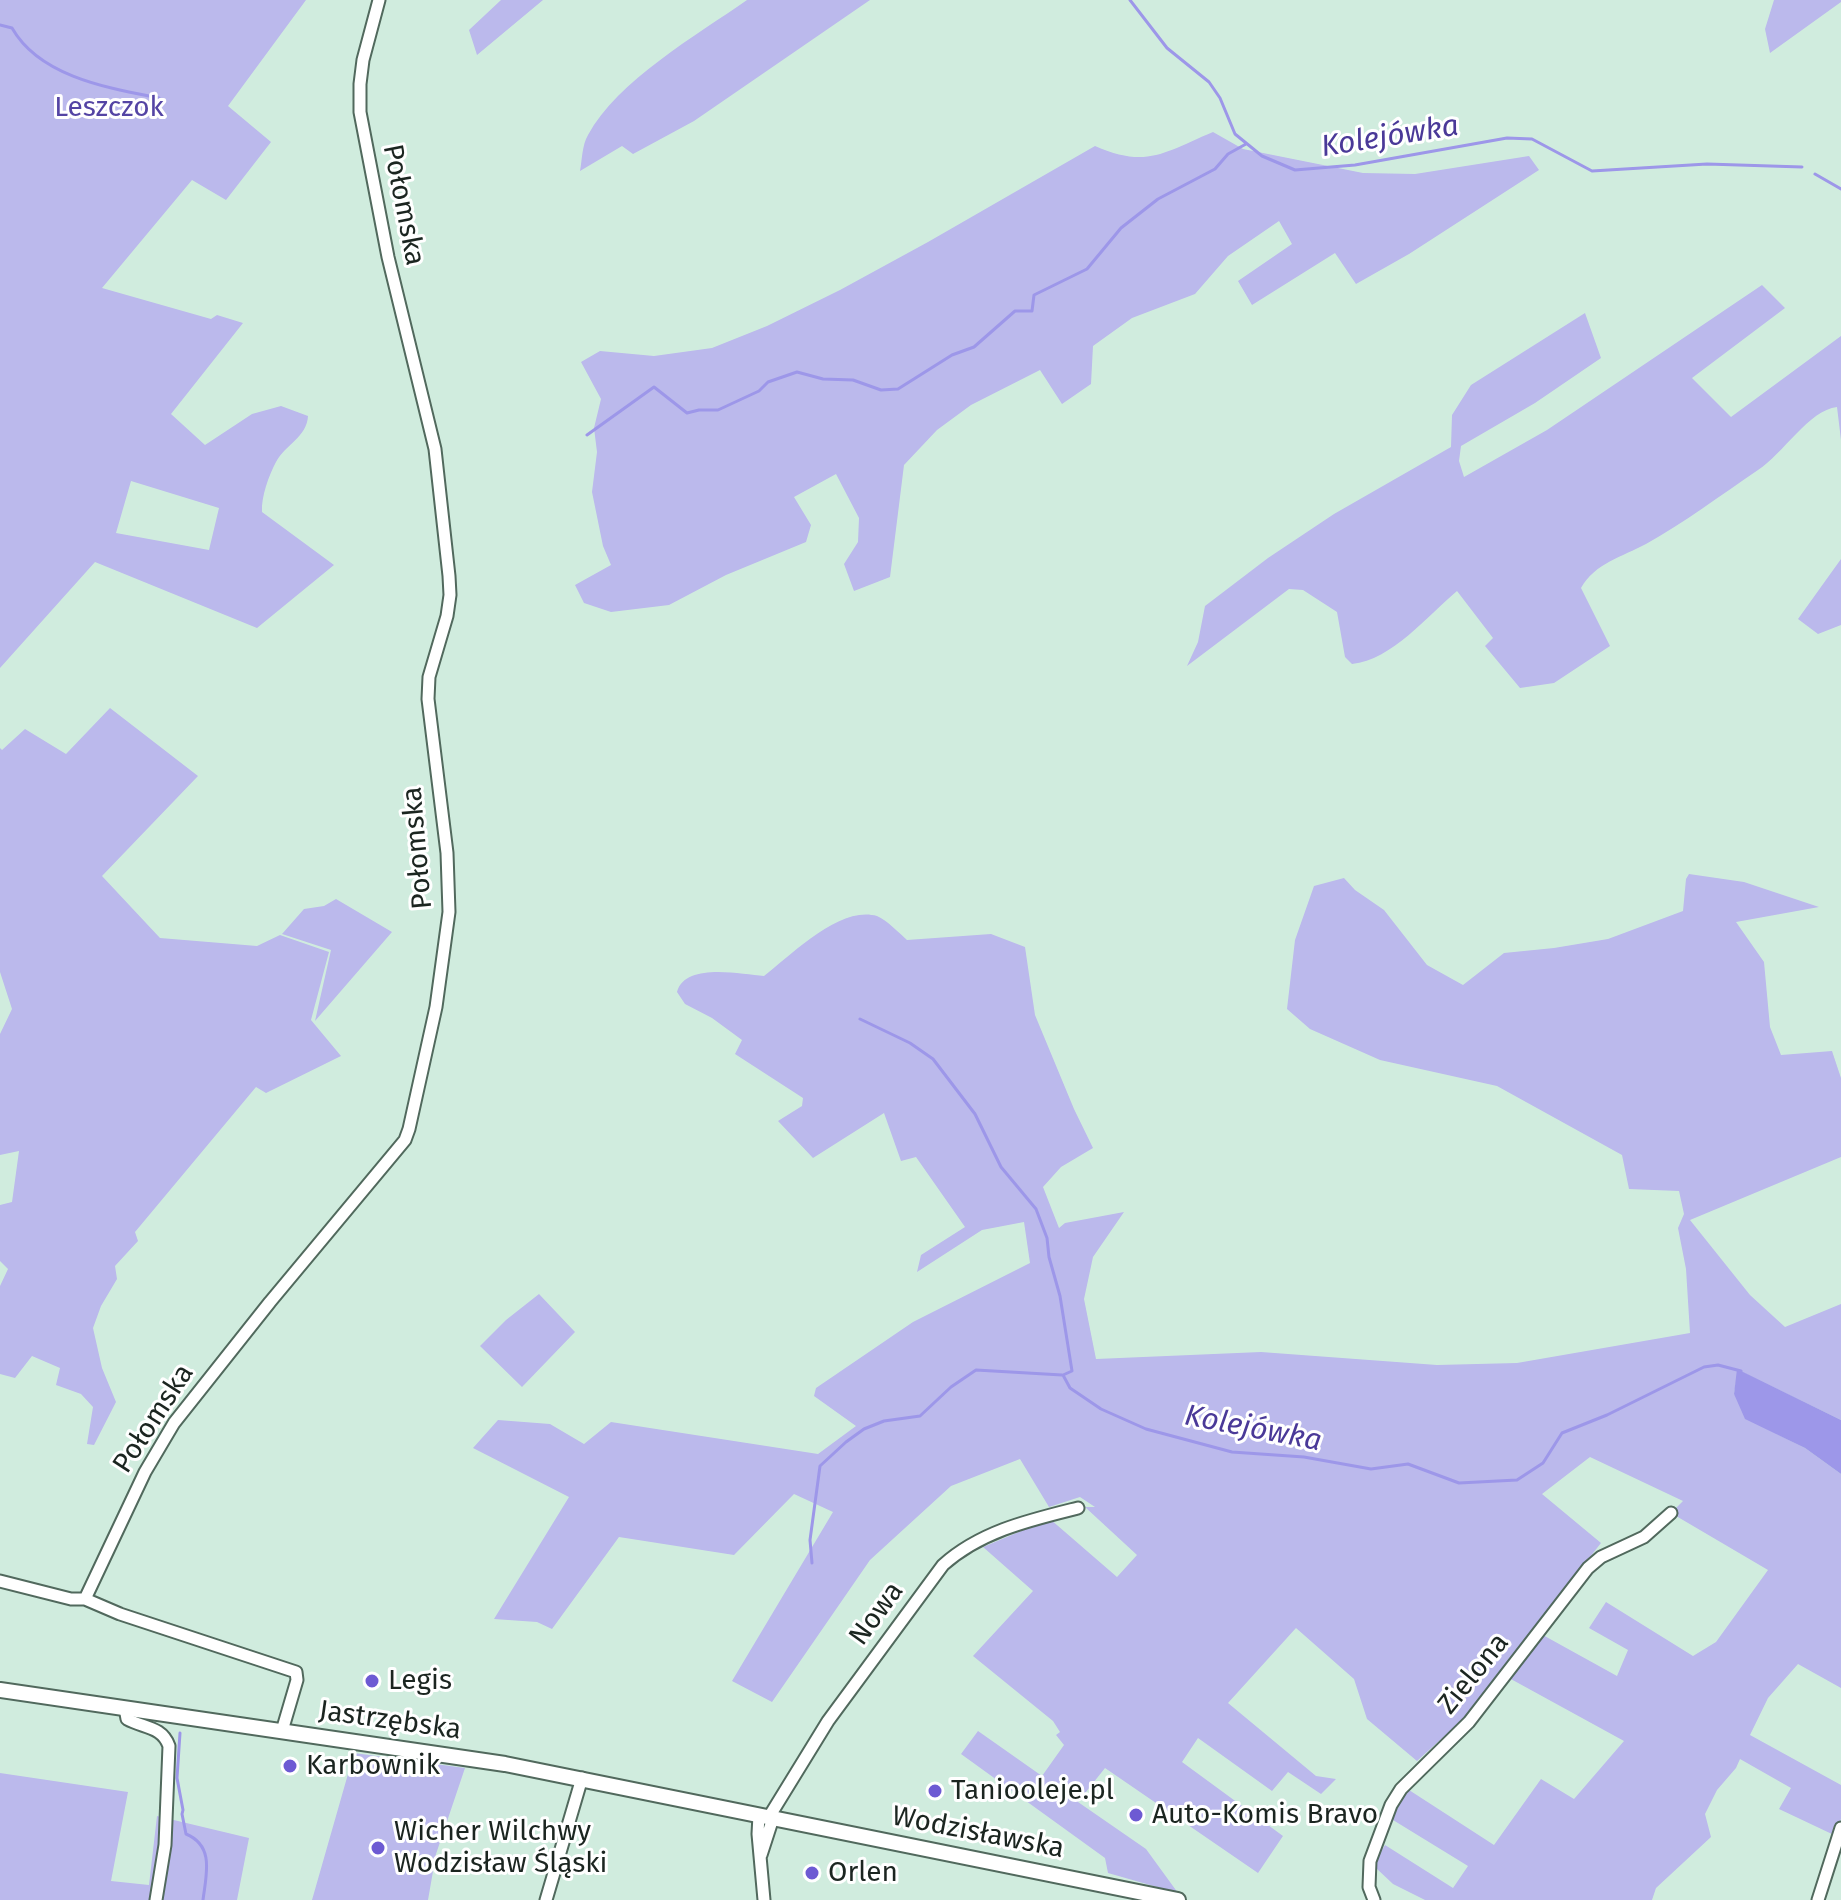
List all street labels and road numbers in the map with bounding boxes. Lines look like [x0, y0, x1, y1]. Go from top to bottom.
street label: Połomska [375, 142, 431, 268]
street label: Połomska [396, 785, 440, 911]
street label: Połomska [106, 1358, 202, 1480]
street label: Nowa [843, 1576, 911, 1652]
street label: Zielona [1431, 1627, 1517, 1721]
street label: Jastrzębska [317, 1694, 463, 1748]
street label: Wodzisławska [889, 1800, 1067, 1866]

